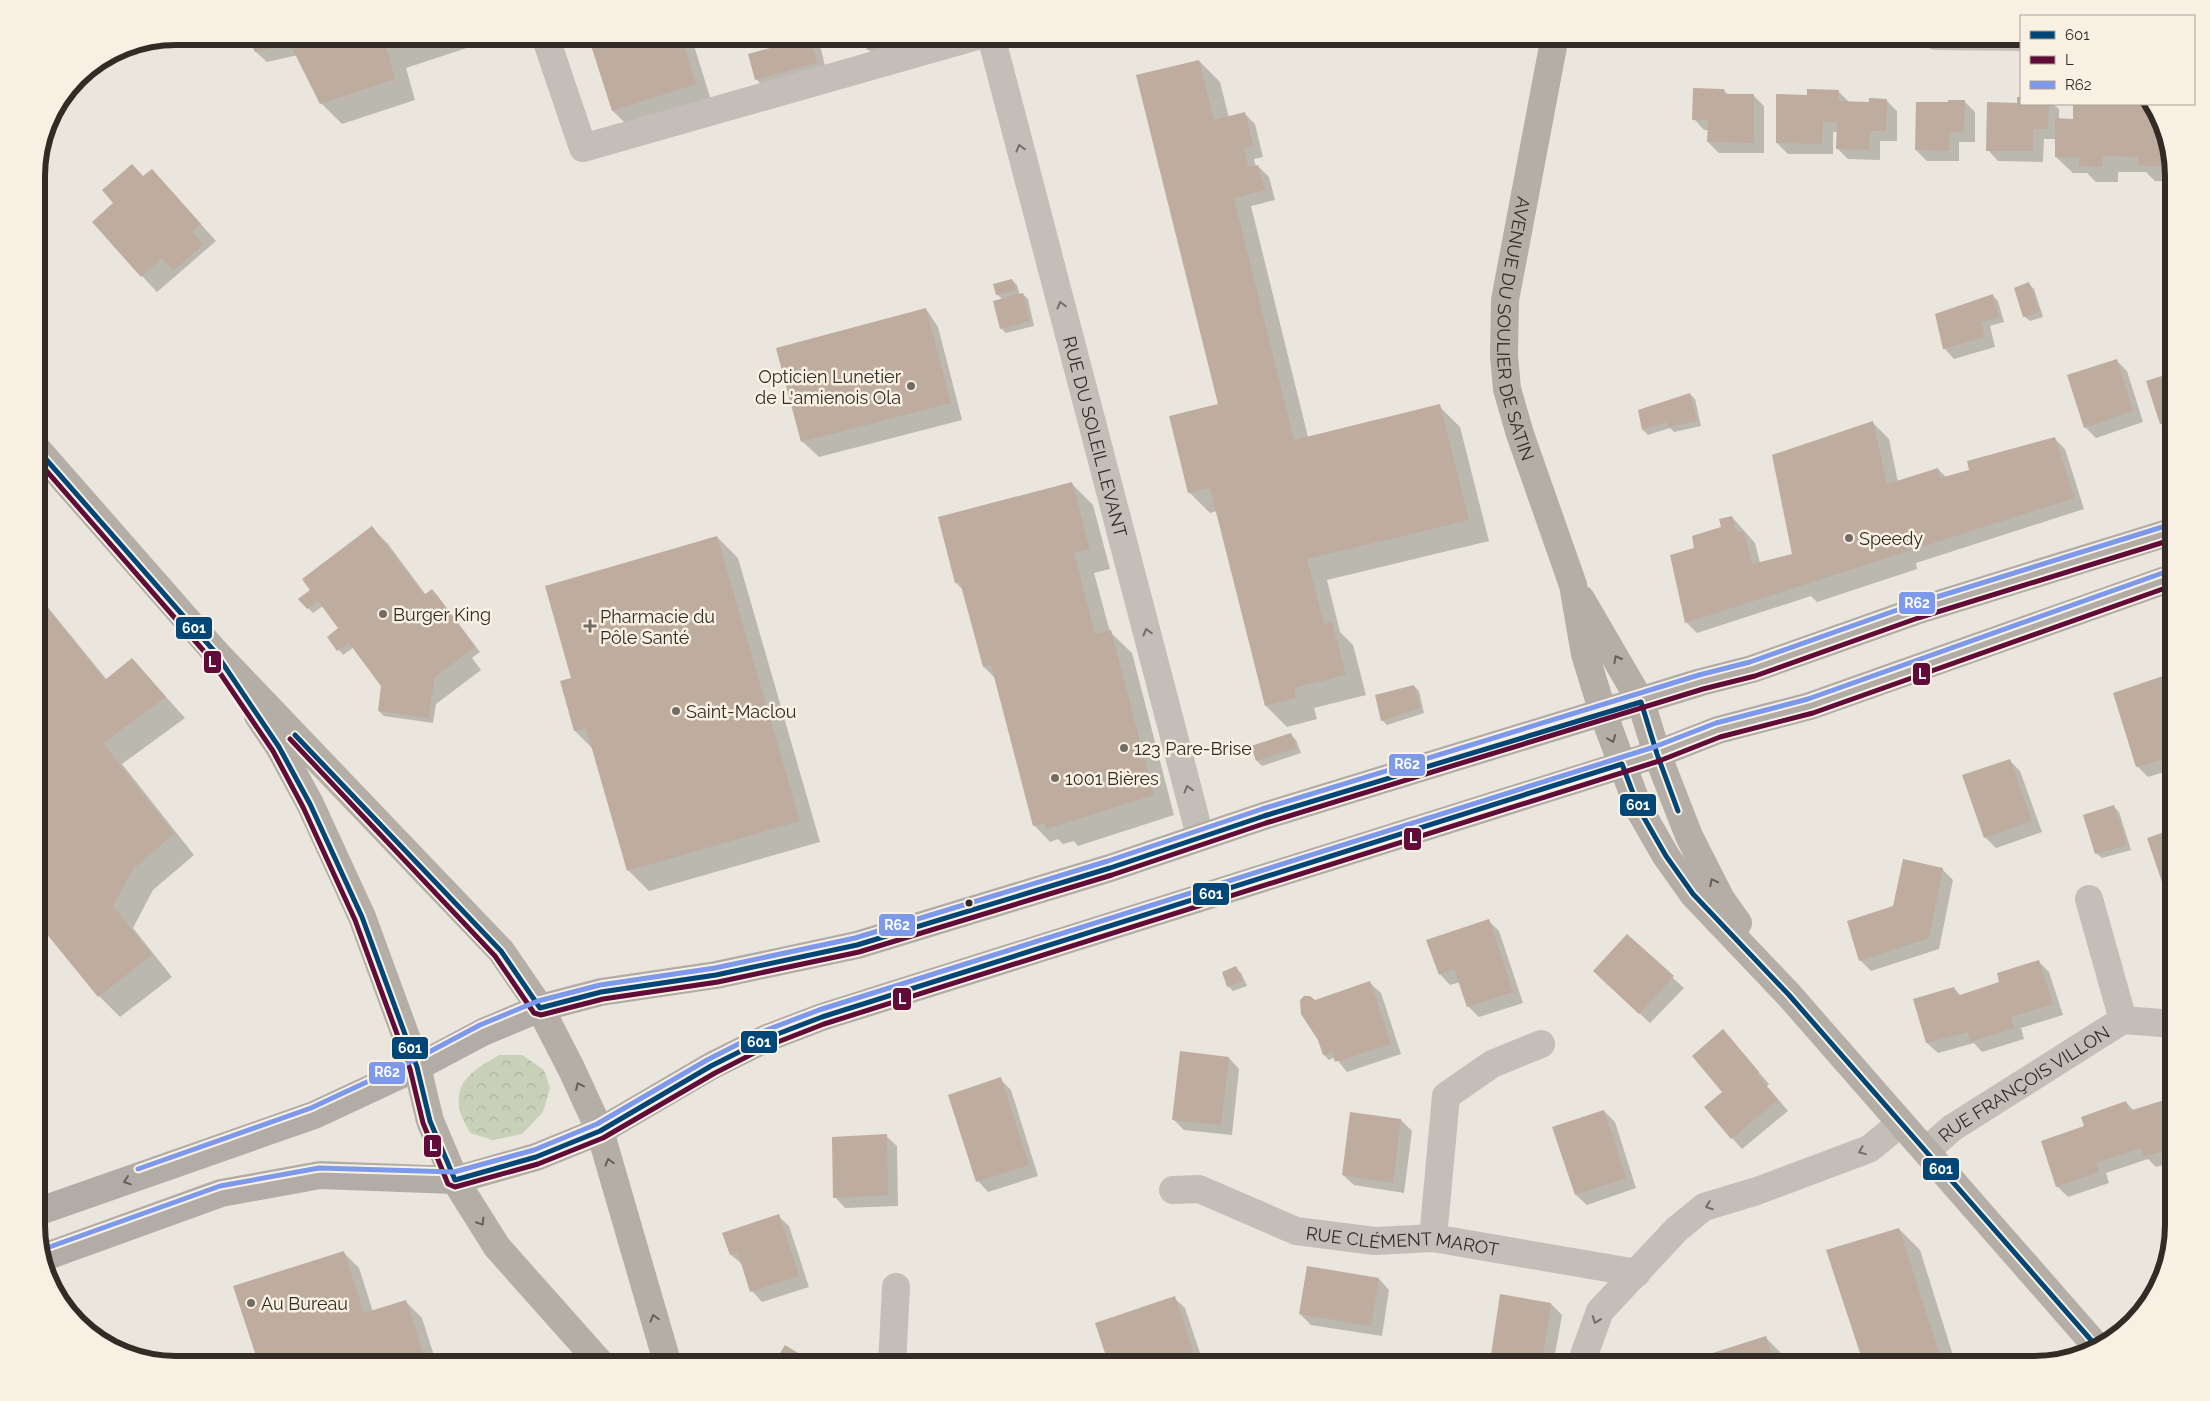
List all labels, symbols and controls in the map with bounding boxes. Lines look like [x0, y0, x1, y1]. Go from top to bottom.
legend [2020, 15, 2195, 105]
text: 601 [2065, 26, 2090, 44]
text: L [2065, 51, 2074, 69]
text: R62 [2065, 76, 2092, 94]
one-way arrow [1016, 145, 1026, 153]
street label: AVENUE DU SOULIER DE SATIN [1493, 195, 1539, 463]
one-way arrow [1057, 302, 1067, 310]
street label: RUE DU SOLEIL LEVANT [1059, 334, 1132, 539]
place label: Opticien Lunetier de L'amienois Ola [755, 366, 902, 408]
marker: Opticien Lunetier de L'amienois Ola [905, 380, 917, 392]
place label: Speedy [1859, 528, 1923, 549]
marker: Speedy [1843, 532, 1855, 544]
line badge: R62 [1898, 591, 1936, 615]
text: R62 [1904, 595, 1930, 611]
place label: Burger King [393, 604, 491, 625]
place label: Pharmacie du Pôle Santé [600, 606, 715, 648]
marker: Burger King [377, 608, 389, 620]
line badge: 601 [175, 616, 213, 640]
text: 601 [182, 620, 206, 636]
marker: Pharmacie du Pôle Santé [584, 620, 596, 632]
one-way arrow [1142, 629, 1152, 637]
line badge: L [203, 650, 222, 674]
text: L [208, 654, 217, 670]
one-way arrow [1613, 655, 1623, 664]
line badge: L [1912, 662, 1931, 686]
text: L [1918, 666, 1927, 682]
place label: Saint-Maclou [686, 701, 796, 722]
marker: Saint-Maclou [670, 705, 682, 717]
one-way arrow [1606, 734, 1616, 742]
place label: 123 Pare-Brise [1134, 738, 1252, 759]
marker: 123 Pare-Brise [1118, 742, 1130, 754]
line badge: R62 [1388, 753, 1426, 777]
text: R62 [1394, 756, 1420, 772]
place label: 1001 Bières [1065, 768, 1159, 789]
marker: 1001 Bières [1049, 772, 1061, 784]
one-way arrow [1183, 786, 1193, 794]
line badge: 601 [1619, 793, 1657, 817]
text: 601 [1626, 797, 1650, 813]
line badge: L [1403, 827, 1422, 851]
text: L [1409, 830, 1418, 846]
one-way arrow [1709, 879, 1719, 888]
line badge: 601 [1192, 882, 1230, 906]
text: 601 [1199, 886, 1223, 902]
unlabelled marker [964, 898, 974, 908]
line badge: R62 [878, 913, 916, 937]
text: R62 [884, 917, 910, 933]
line badge: L [892, 987, 912, 1011]
text: L [898, 991, 907, 1007]
street label: RUE FRANÇOIS VILLON [1934, 1021, 2113, 1146]
line badge: 601 [740, 1030, 778, 1054]
text: 601 [747, 1034, 771, 1050]
line badge: 601 [391, 1036, 429, 1060]
text: 601 [398, 1040, 422, 1056]
line badge: R62 [368, 1061, 406, 1085]
text: R62 [374, 1064, 400, 1080]
one-way arrow [575, 1082, 586, 1091]
line badge: L [423, 1134, 442, 1158]
text: L [429, 1138, 438, 1154]
one-way arrow [1858, 1145, 1867, 1155]
line badge: 601 [1922, 1157, 1960, 1181]
one-way arrow [604, 1158, 614, 1167]
text: 601 [1929, 1161, 1953, 1177]
one-way arrow [124, 1175, 132, 1185]
one-way arrow [1705, 1200, 1714, 1210]
one-way arrow [474, 1216, 484, 1225]
street label: RUE CLÉMENT MAROT [1305, 1222, 1501, 1260]
place label: Au Bureau [261, 1293, 348, 1314]
marker: Au Bureau [245, 1297, 257, 1309]
one-way arrow [650, 1314, 660, 1323]
one-way arrow [1592, 1315, 1602, 1324]

